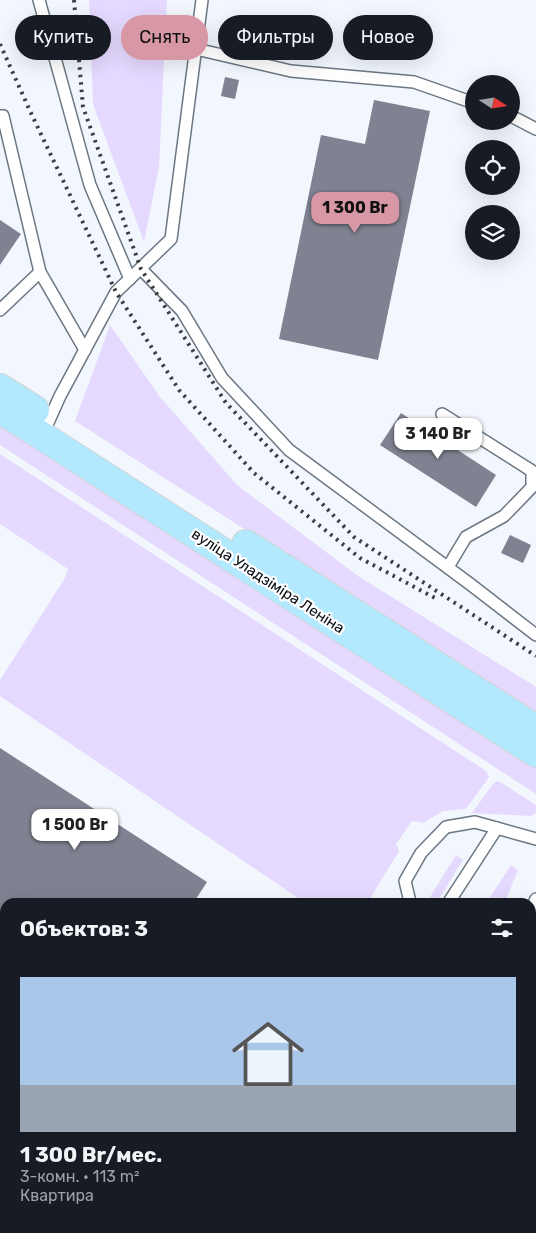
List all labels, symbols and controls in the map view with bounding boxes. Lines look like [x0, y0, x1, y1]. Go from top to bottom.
chip: Купить [15, 15, 111, 60]
chip: Снять [121, 15, 208, 60]
chip: Фильтры [218, 15, 333, 60]
chip: Новое [343, 15, 433, 60]
north arrow [465, 75, 520, 130]
map controls [465, 75, 520, 260]
button: locate [465, 140, 520, 195]
pin: 1 300 Br [303, 192, 407, 234]
text: 1 300 Br [322, 198, 388, 217]
button: layers [465, 205, 520, 260]
pin: 3 140 Br [386, 418, 490, 460]
text: 3 140 Br [405, 424, 471, 443]
street label: вуліца Уладзіміра Леніна [188, 525, 348, 637]
pin: 1 500 Br [23, 808, 127, 851]
text: 1 500 Br [42, 815, 108, 834]
icon: filters [488, 914, 516, 942]
text: Объектов: 3 [20, 916, 148, 941]
icon: home [223, 1009, 313, 1099]
text: 1 300 Br/мес. [20, 1142, 162, 1167]
text: 3-комн. · 113 m² [20, 1167, 139, 1186]
text: Квартира [20, 1186, 94, 1205]

